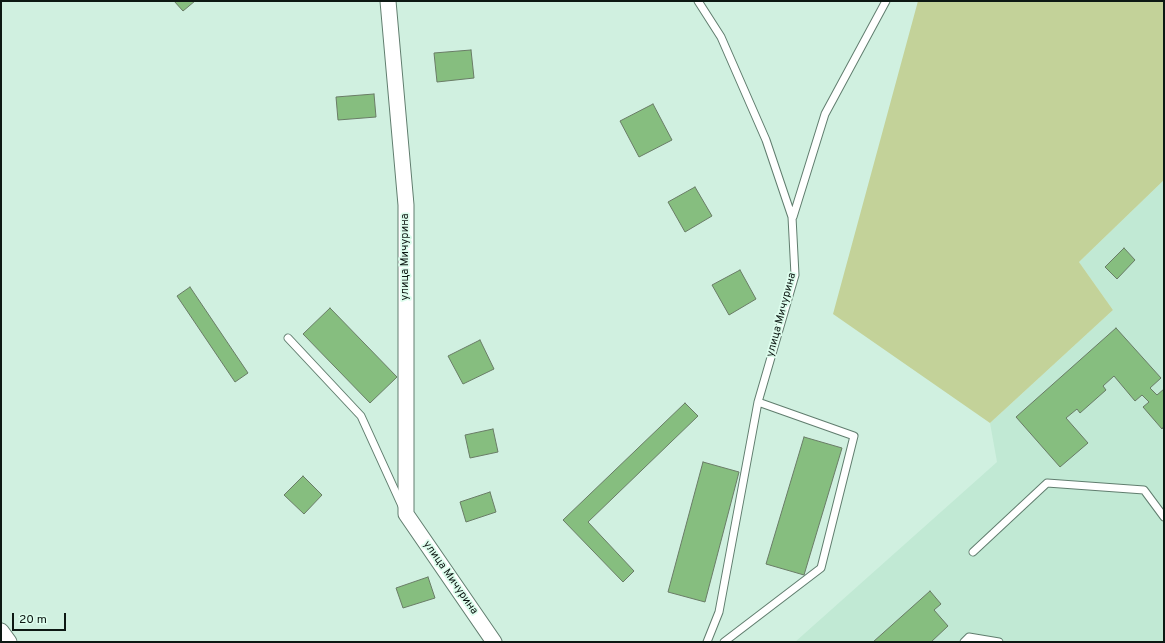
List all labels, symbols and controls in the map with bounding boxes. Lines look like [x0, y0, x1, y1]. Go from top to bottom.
street label: улица Мичурина [399, 214, 413, 300]
street label: улица Мичурина [764, 271, 800, 359]
street label: улица Мичурина [420, 539, 480, 617]
scale bar [14, 605, 68, 631]
text: 20 m [19, 612, 47, 628]

